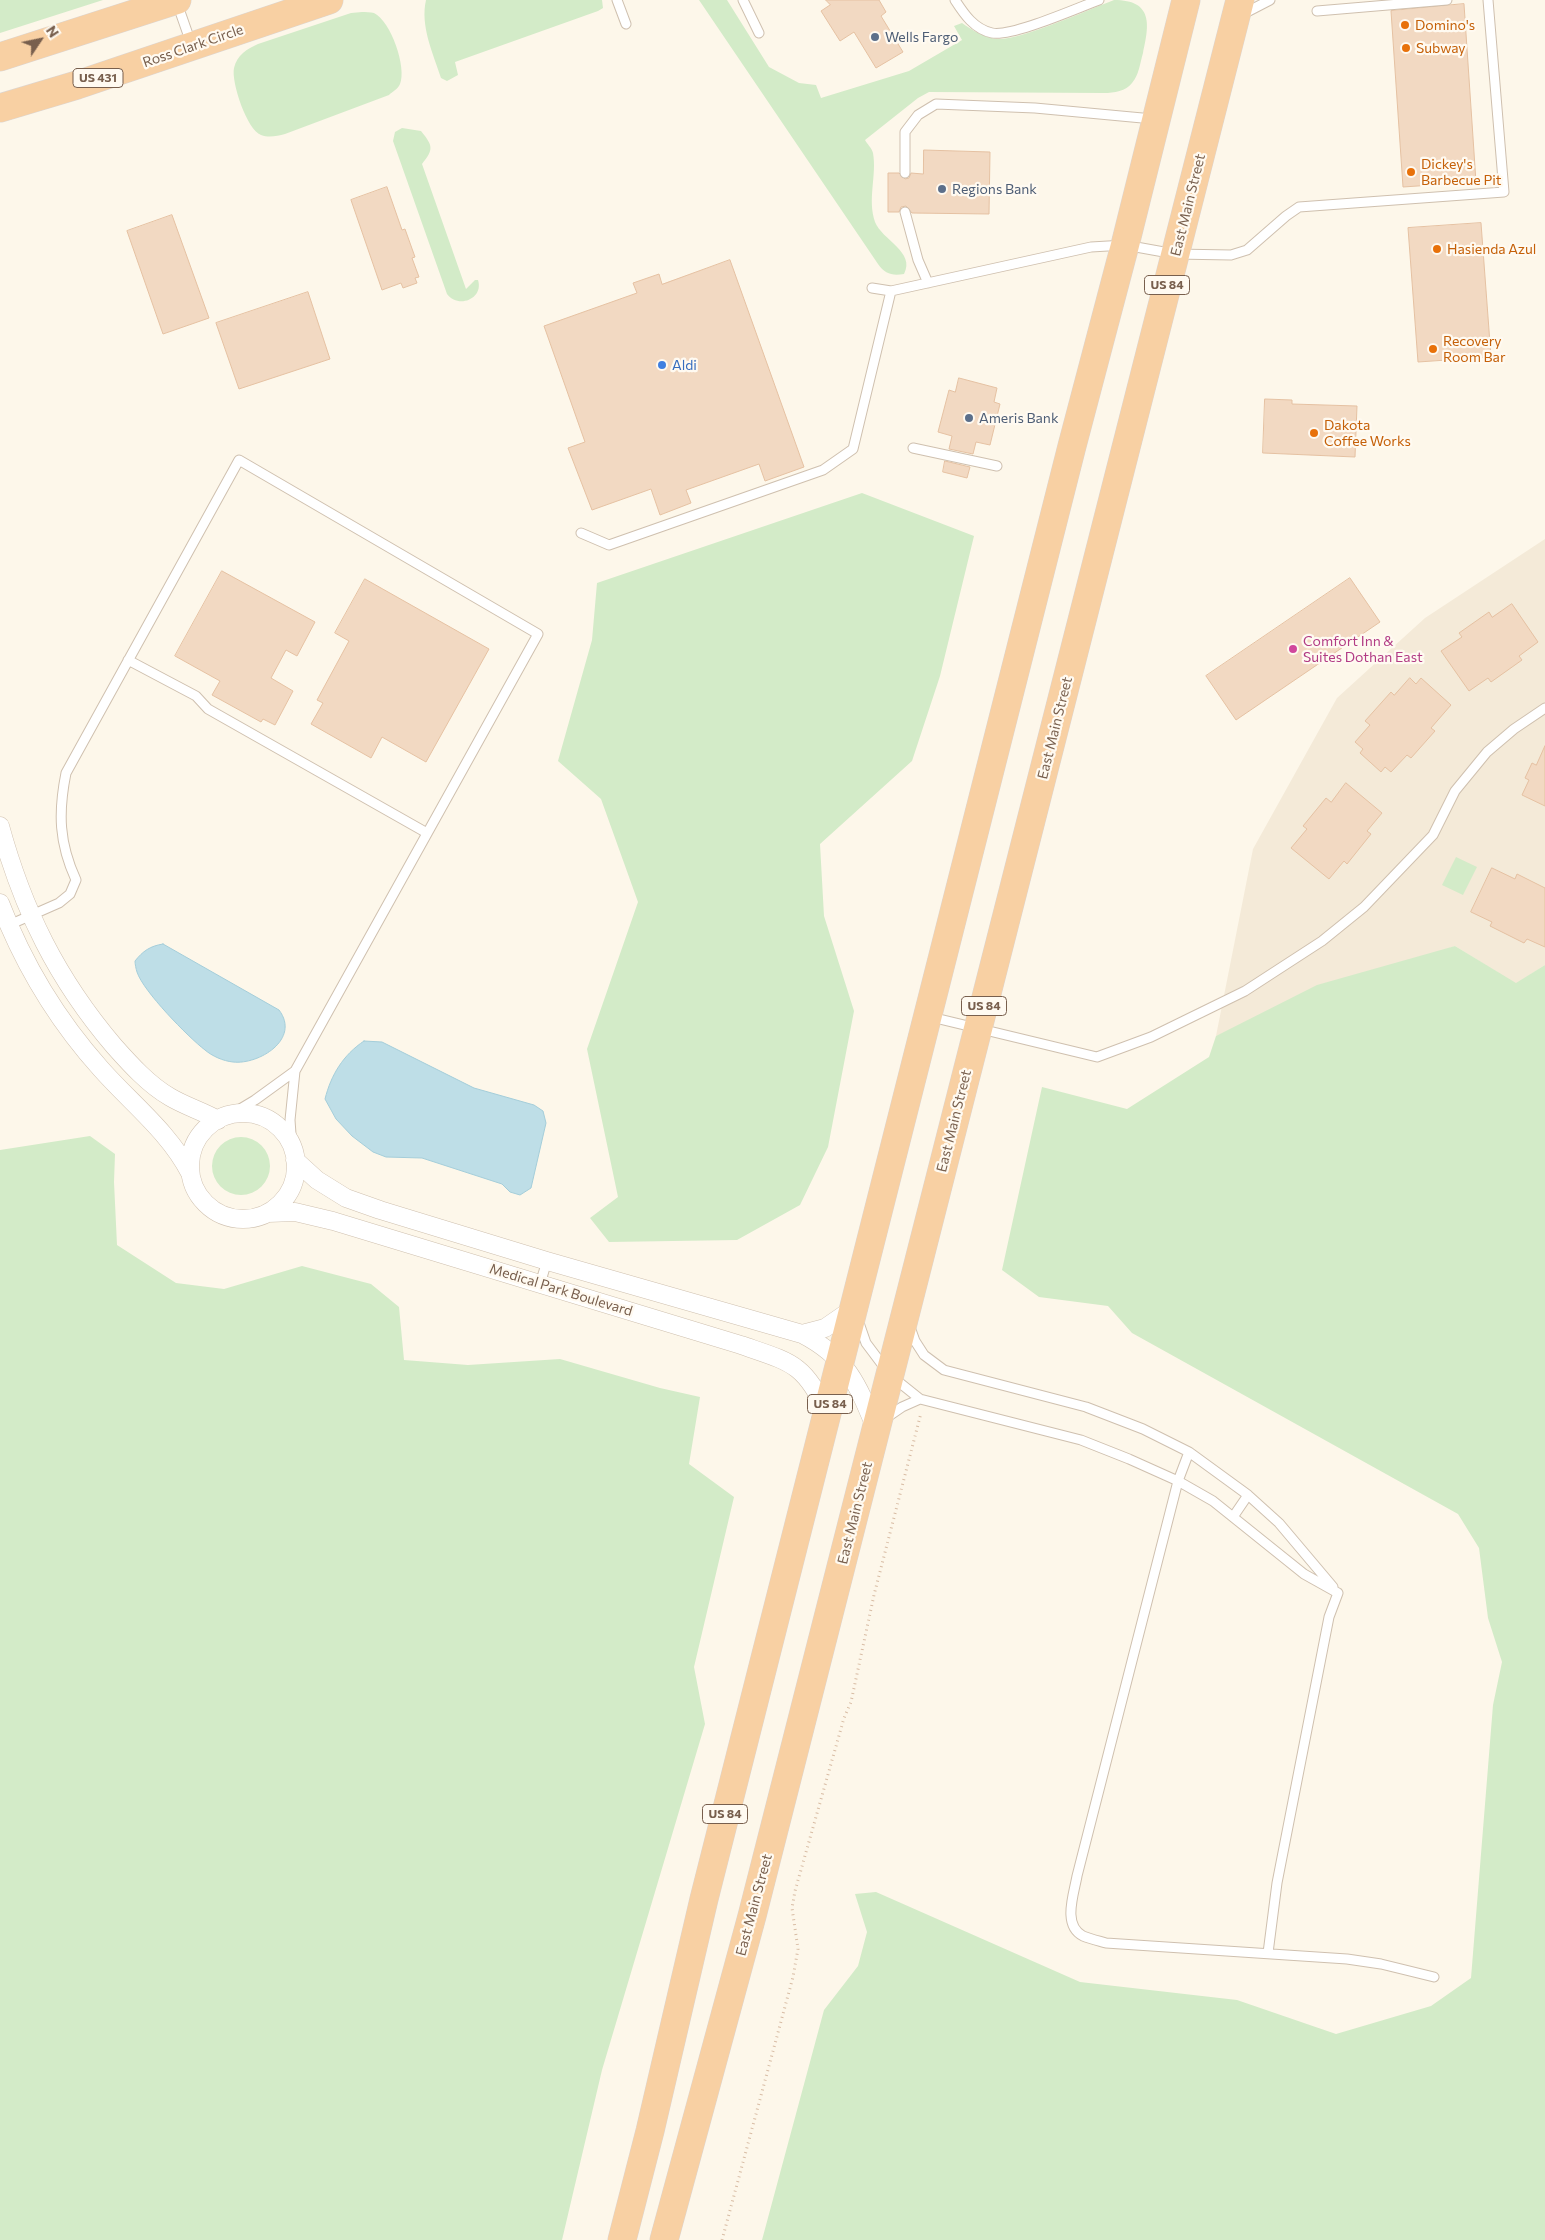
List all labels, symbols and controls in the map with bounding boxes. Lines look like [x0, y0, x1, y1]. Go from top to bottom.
north arrow [15, 15, 65, 65]
place label: Domino's [1415, 17, 1475, 33]
marker: Domino's [1399, 19, 1411, 31]
street label: Ross Clark Circle [140, 21, 246, 71]
text: N [43, 22, 63, 40]
place label: Wells Fargo [885, 29, 958, 45]
marker: Wells Fargo [869, 31, 881, 43]
place label: Subway [1416, 40, 1466, 56]
marker: Subway [1400, 42, 1412, 54]
road number: US 431 [73, 68, 123, 88]
street label: East Main Street [1167, 152, 1209, 258]
place label: Dickey's Barbecue Pit [1421, 156, 1502, 188]
marker: Dickey's Barbecue Pit [1405, 166, 1417, 178]
place label: Regions Bank [952, 181, 1037, 197]
marker: Regions Bank [936, 183, 948, 195]
place label: Hasienda Azul [1447, 241, 1536, 257]
marker: Hasienda Azul [1431, 243, 1443, 255]
road number: US 84 [1144, 276, 1190, 294]
place label: Recovery Room Bar [1443, 333, 1505, 366]
marker: Recovery Room Bar [1427, 343, 1439, 355]
place label: Aldi [672, 357, 697, 373]
marker: Aldi [656, 359, 668, 371]
place label: Ameris Bank [979, 410, 1058, 426]
marker: Ameris Bank [963, 412, 975, 424]
place label: Dakota Coffee Works [1324, 417, 1411, 450]
marker: Dakota Coffee Works [1308, 427, 1320, 439]
place label: Comfort Inn & Suites Dothan East [1303, 633, 1423, 666]
marker: Comfort Inn & Suites Dothan East [1287, 643, 1299, 655]
street label: East Main Street [1034, 675, 1076, 781]
road number: US 84 [962, 996, 1006, 1016]
street label: East Main Street [933, 1068, 975, 1174]
street label: Medical Park Boulevard [487, 1260, 635, 1320]
road number: US 84 [808, 1395, 852, 1414]
street label: East Main Street [834, 1460, 876, 1566]
road number: US 84 [702, 1805, 748, 1824]
street label: East Main Street [732, 1852, 776, 1958]

